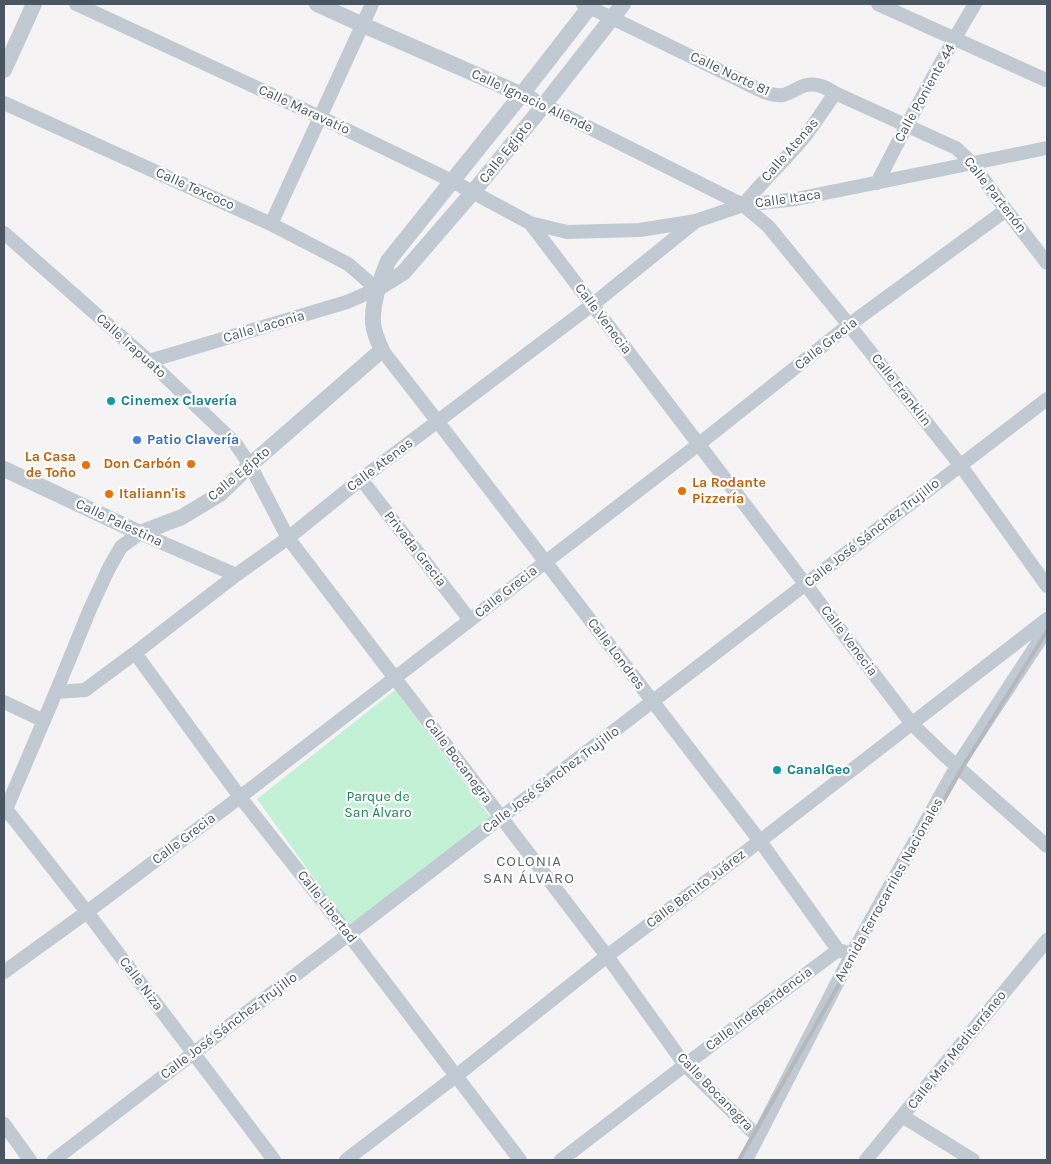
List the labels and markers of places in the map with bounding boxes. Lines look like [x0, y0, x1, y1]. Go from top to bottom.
place label: Cinemex Clavería [121, 393, 237, 409]
marker: Cinemex Clavería [105, 395, 117, 407]
place label: Patio Clavería [147, 432, 239, 448]
marker: Patio Clavería [131, 434, 143, 446]
place label: La Casa de Toño [25, 449, 76, 482]
place label: Don Carbón [103, 456, 181, 472]
marker: Don Carbón [185, 458, 197, 470]
marker: La Casa de Toño [80, 459, 92, 471]
place label: La Rodante Pizzería [692, 475, 766, 508]
marker: La Rodante Pizzería [676, 485, 688, 497]
place label: Italiann'is [119, 486, 186, 502]
marker: Italiann'is [103, 488, 115, 500]
place label: CanalGeo [787, 762, 850, 778]
marker: CanalGeo [771, 764, 783, 776]

